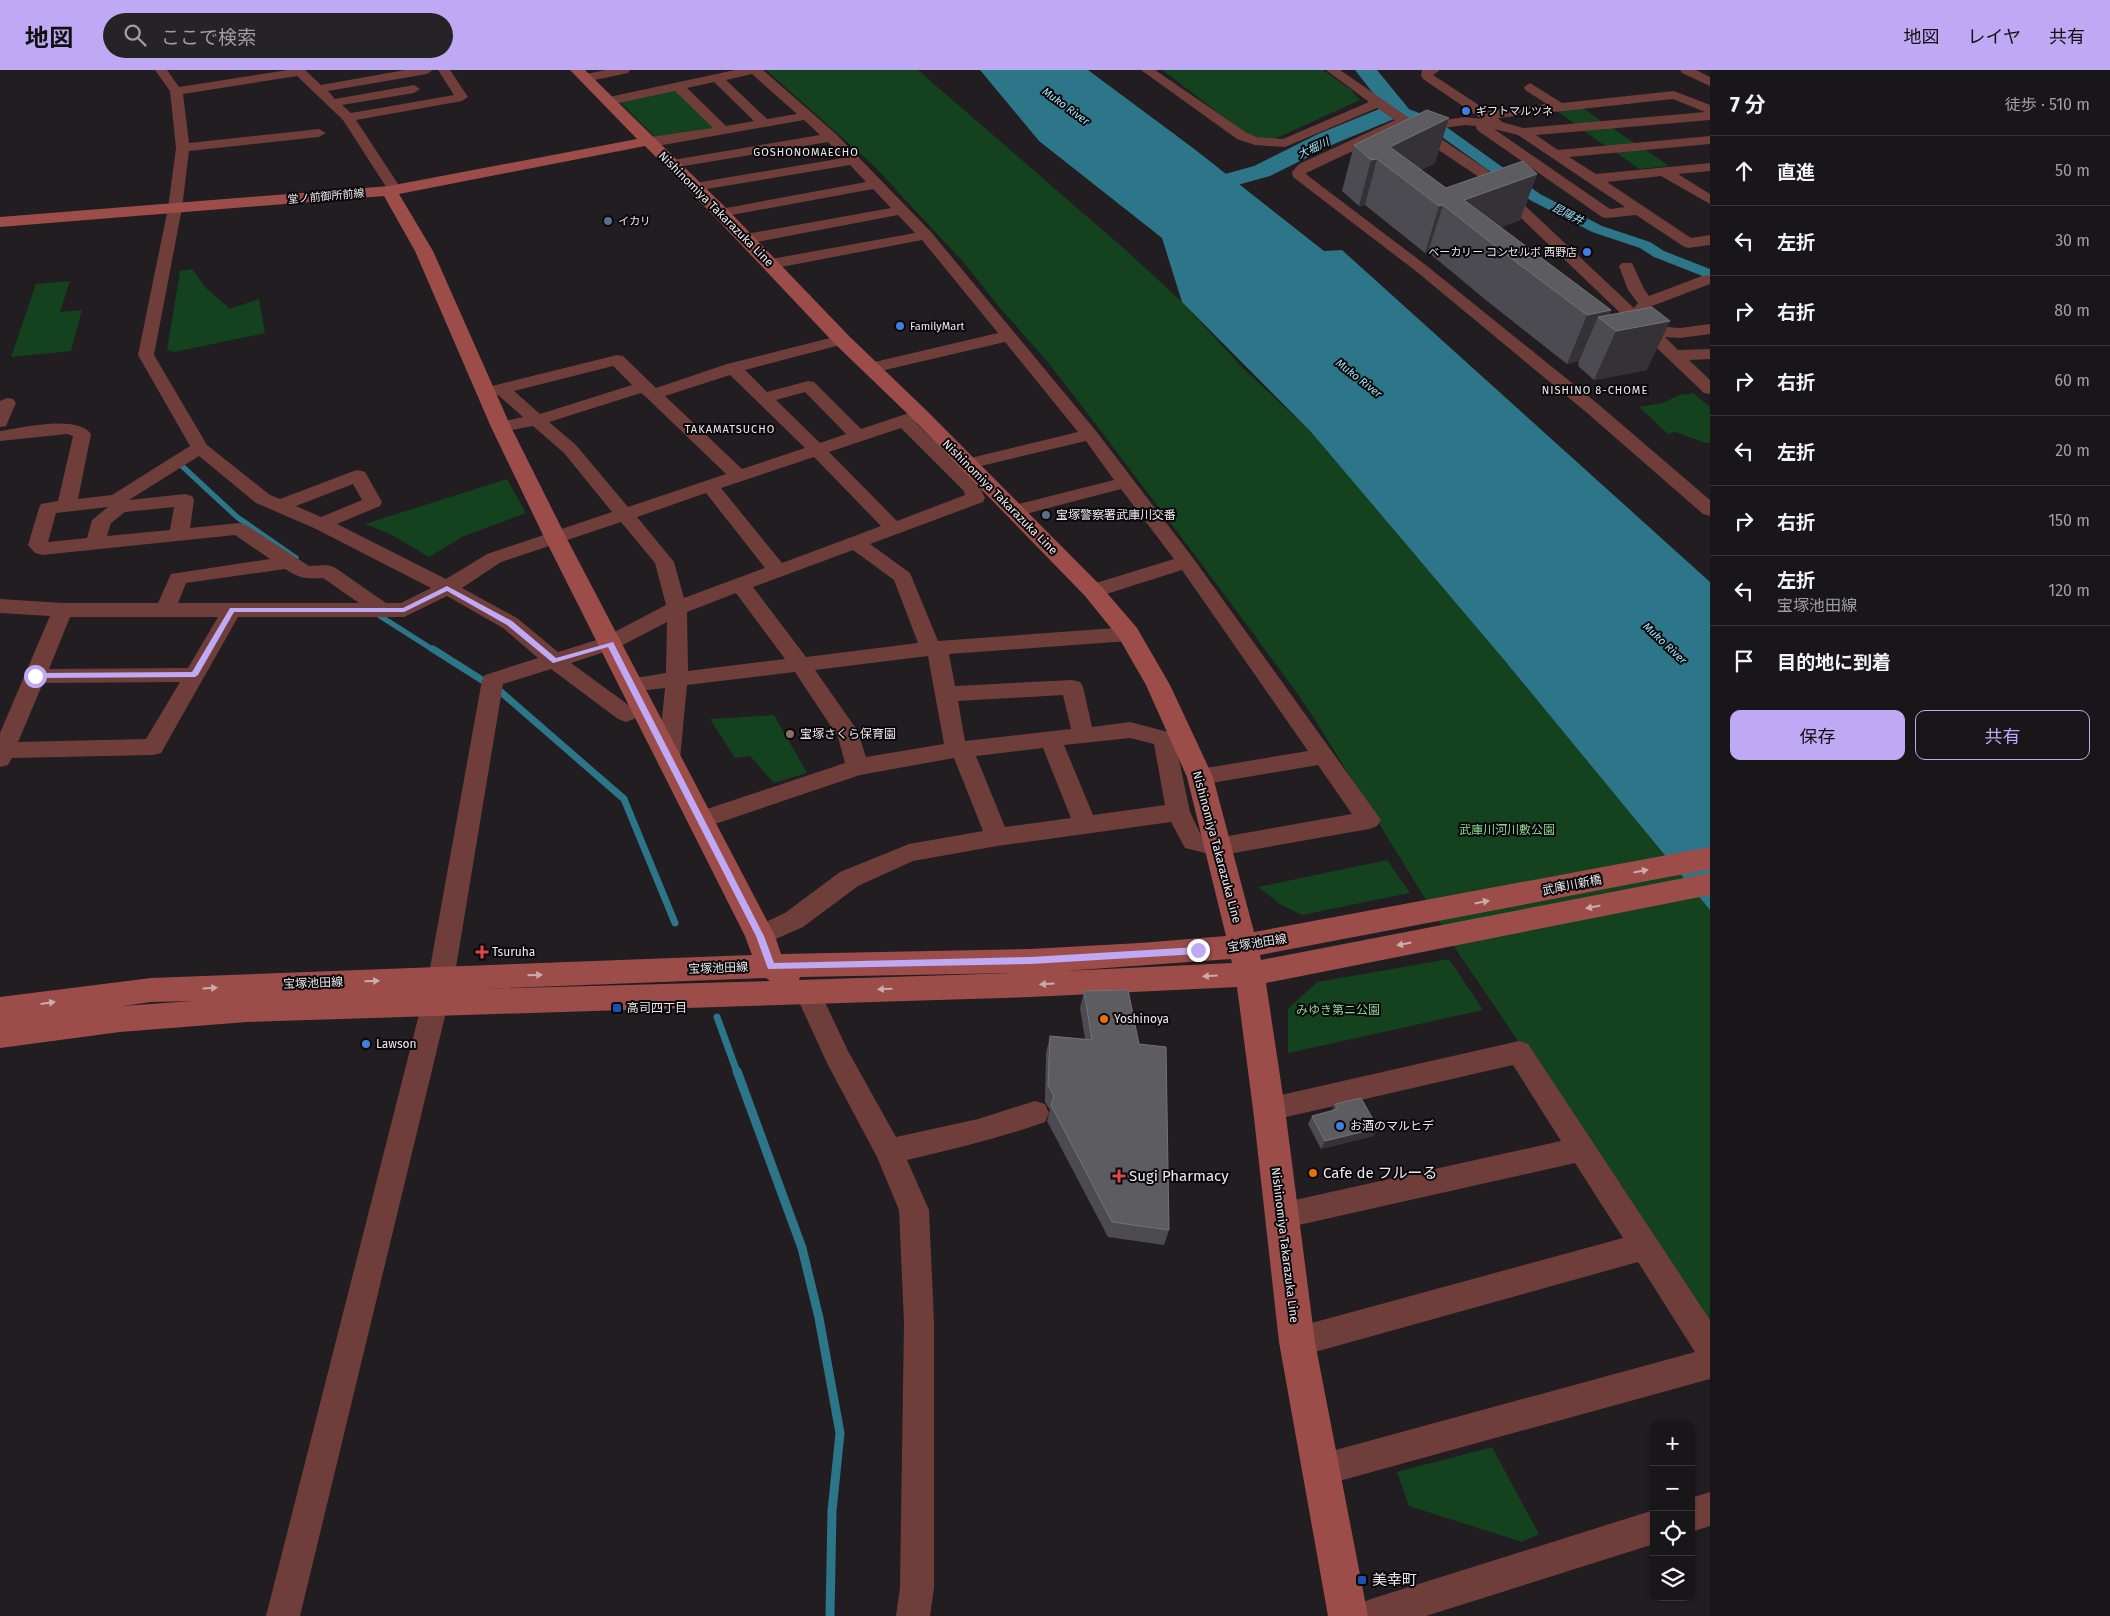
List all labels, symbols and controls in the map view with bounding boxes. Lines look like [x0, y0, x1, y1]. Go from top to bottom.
search box [103, 13, 453, 58]
icon: search [121, 21, 149, 49]
text: 地図 [25, 24, 73, 52]
text: ここで検索 [161, 26, 256, 49]
text: 地図 [1904, 26, 1940, 48]
text: レイヤ [1968, 26, 2021, 48]
text: 共有 [2049, 26, 2085, 48]
water label: Muko River [1040, 85, 1092, 128]
text: 7 分 [1730, 92, 1766, 118]
text: 徒歩 · 510 m [2005, 95, 2090, 114]
marker: ギフトマルツネ [1460, 105, 1472, 117]
place label: ギフトマルツネ [1476, 105, 1553, 118]
water label: 大堀川 [1296, 135, 1332, 161]
district label: GOSHONOMAECHO [753, 146, 859, 159]
street label: Nishinomiya Takarazuka Line [656, 149, 776, 269]
icon: ahead [1730, 157, 1758, 185]
text: 直進 [1777, 161, 1815, 184]
text: 50 m [2055, 161, 2090, 180]
street label: 堂ノ前御所前線 [287, 187, 365, 206]
water label: 昆陽井 [1550, 201, 1586, 228]
marker: イカリ [602, 215, 614, 227]
place label: イカリ [618, 215, 651, 228]
icon: left [1730, 227, 1758, 255]
text: 左折 [1777, 231, 1815, 254]
text: 30 m [2055, 231, 2090, 250]
place label: ベーカリー コンセルボ 西野店 [1428, 246, 1577, 259]
marker: ベーカリー コンセルボ 西野店 [1581, 246, 1593, 258]
icon: right [1730, 297, 1758, 325]
text: 右折 [1777, 301, 1815, 324]
text: 80 m [2054, 301, 2090, 320]
marker: FamilyMart [894, 320, 906, 332]
place label: FamilyMart [910, 320, 965, 333]
water label: Muko River [1333, 356, 1385, 401]
icon: right [1730, 367, 1758, 395]
text: 右折 [1777, 371, 1815, 394]
text: 60 m [2055, 371, 2090, 390]
district label: NISHINO 8-CHOME [1542, 384, 1648, 397]
district label: TAKAMATSUCHO [685, 423, 775, 436]
street label: Nishinomiya Takarazuka Line [940, 437, 1060, 557]
icon: left [1730, 437, 1758, 465]
text: 左折 [1777, 441, 1815, 464]
text: 20 m [2055, 441, 2090, 460]
icon: right [1730, 507, 1758, 535]
place label: 宝塚警察署武庫川交番 [1056, 508, 1176, 522]
marker: 宝塚警察署武庫川交番 [1040, 509, 1052, 521]
text: 右折 [1777, 511, 1815, 534]
text: 150 m [2048, 511, 2090, 530]
text: 左折 [1777, 569, 1815, 592]
icon: left [1730, 577, 1758, 605]
text: 120 m [2048, 581, 2090, 600]
text: 宝塚池田線 [1777, 596, 1857, 615]
water label: Muko River [1640, 620, 1690, 667]
icon: arrive [1730, 647, 1758, 675]
text: 目的地に到着 [1777, 651, 1891, 674]
route start [24, 665, 47, 688]
button: 保存 [1730, 710, 1905, 760]
button: 共有 [1915, 710, 2090, 760]
place label: 宝塚さくら保育園 [800, 727, 896, 741]
marker: 宝塚さくら保育園 [784, 728, 796, 740]
street label: Nishinomiya Takarazuka Line [1190, 769, 1244, 925]
park label: 武庫川河川敷公園 [1459, 823, 1555, 837]
one-way arrow [1634, 867, 1650, 875]
street label: 武庫川新橋 [1541, 872, 1603, 898]
one-way arrow [1474, 898, 1490, 906]
one-way arrow [1586, 903, 1601, 911]
street label: 宝塚池田線 [1226, 931, 1288, 955]
route end [1187, 939, 1210, 962]
one-way arrow [1397, 940, 1412, 948]
place label: Tsuruha [492, 945, 535, 959]
marker: Tsuruha [476, 946, 488, 958]
street label: 宝塚池田線 [688, 960, 748, 976]
one-way arrow [527, 971, 543, 979]
one-way arrow [1201, 973, 1217, 981]
street label: 宝塚池田線 [283, 975, 343, 991]
one-way arrow [364, 977, 380, 985]
one-way arrow [1039, 980, 1055, 988]
one-way arrow [202, 983, 218, 991]
one-way arrow [877, 985, 893, 993]
one-way arrow [41, 999, 57, 1007]
place label: 高司四丁目 [627, 1001, 687, 1015]
marker: 高司四丁目 [611, 1002, 623, 1014]
park label: みゆき第ニ公園 [1296, 1003, 1380, 1017]
place label: Yoshinoya [1114, 1012, 1169, 1026]
marker: Yoshinoya [1098, 1013, 1110, 1025]
place label: Lawson [376, 1037, 417, 1051]
marker: Lawson [360, 1038, 372, 1050]
place label: お酒のマルヒデ [1350, 1119, 1434, 1133]
marker: お酒のマルヒデ [1334, 1120, 1346, 1132]
place label: Cafe de フルーる [1323, 1164, 1438, 1182]
street label: Nishinomiya Takarazuka Line [1268, 1166, 1302, 1324]
place label: Sugi Pharmacy [1129, 1167, 1229, 1185]
marker: Cafe de フルーる [1307, 1167, 1319, 1179]
marker: Sugi Pharmacy [1113, 1170, 1125, 1182]
map controls [1650, 1421, 1695, 1601]
button: + [1650, 1421, 1695, 1466]
button: − [1650, 1466, 1695, 1511]
button: locate [1650, 1511, 1695, 1556]
button: layers [1650, 1556, 1695, 1601]
place label: 美幸町 [1372, 1571, 1417, 1589]
marker: 美幸町 [1356, 1574, 1368, 1586]

